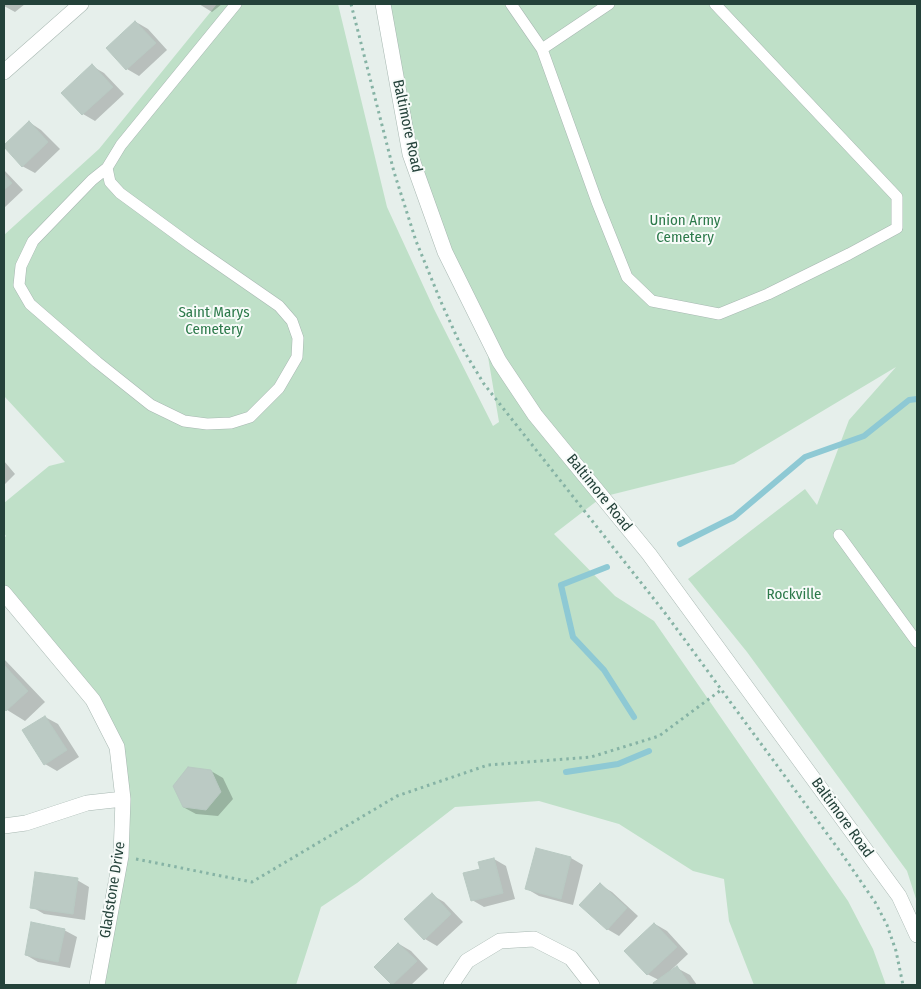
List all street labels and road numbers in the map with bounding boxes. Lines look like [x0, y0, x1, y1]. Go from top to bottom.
street label: Baltimore Road [388, 78, 426, 174]
street label: Baltimore Road [562, 451, 636, 535]
street label: Baltimore Road [807, 775, 877, 861]
street label: Gladstone Drive [96, 840, 130, 940]

